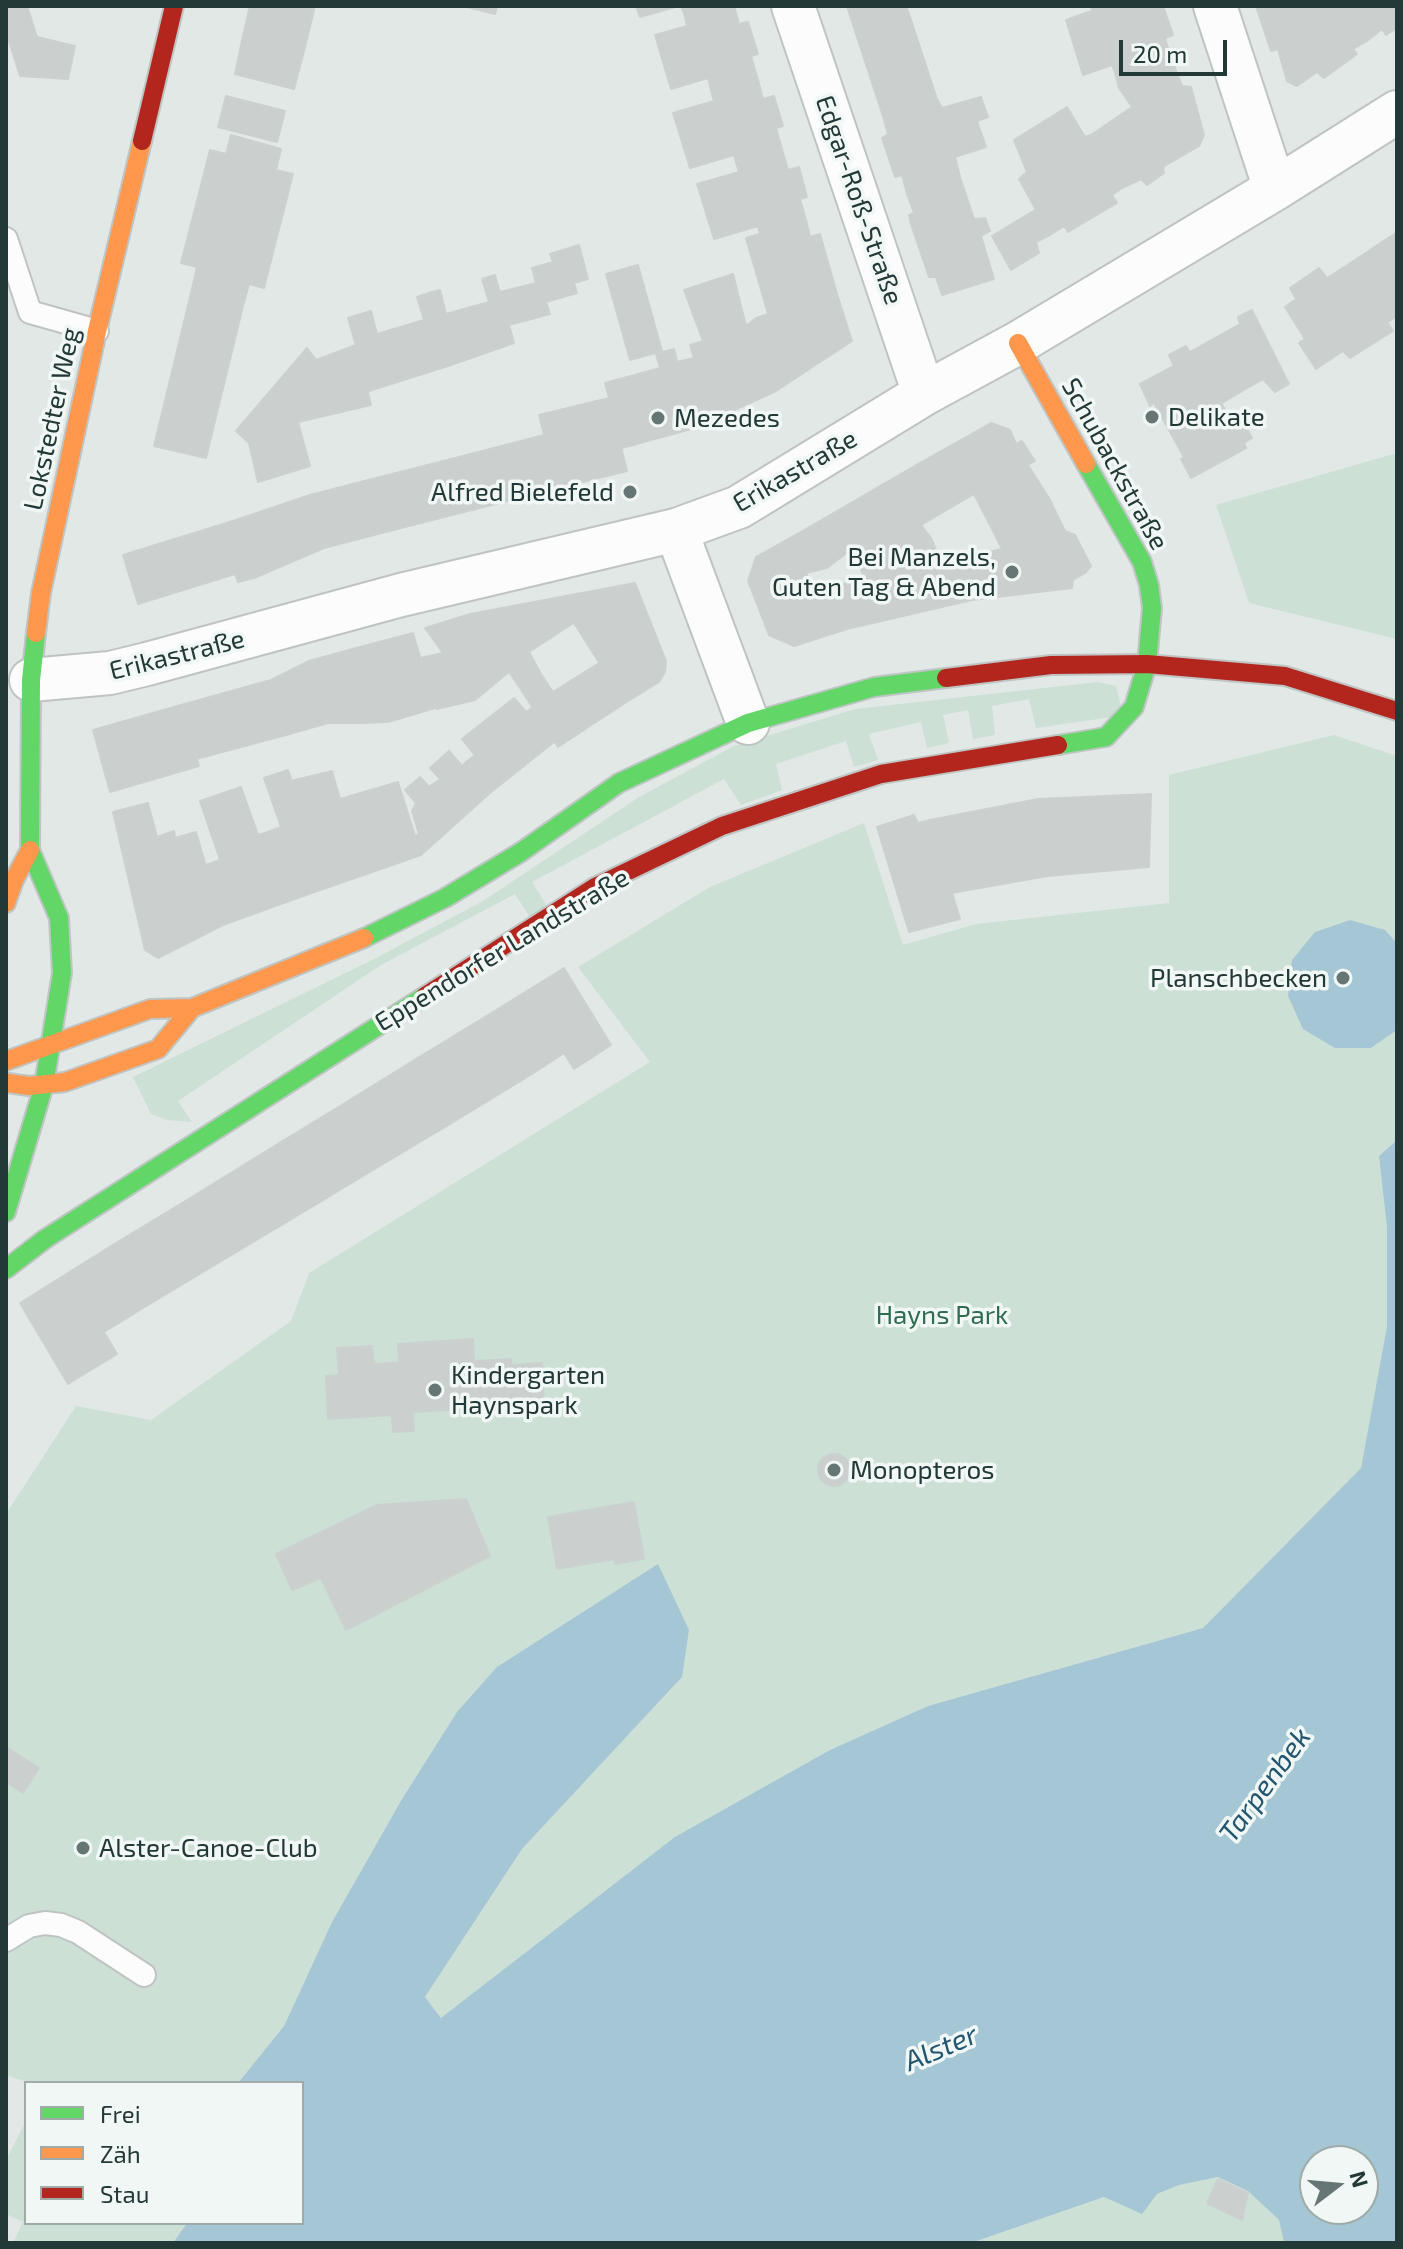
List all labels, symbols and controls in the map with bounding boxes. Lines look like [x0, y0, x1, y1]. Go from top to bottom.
scale bar [1123, 24, 1231, 74]
text: 20 m [1133, 39, 1187, 68]
street label: Edgar-Roß-Straße [809, 91, 909, 309]
street label: Lokstedter Weg [17, 325, 87, 513]
street label: Schubackstraße [1055, 373, 1175, 555]
place label: Delikate [1168, 401, 1265, 433]
place label: Mezedes [674, 402, 780, 434]
marker: Delikate [1143, 408, 1161, 426]
marker: Mezedes [649, 409, 667, 427]
street label: Erikastraße [727, 423, 863, 519]
place label: Alfred Bielefeld [431, 476, 614, 508]
marker: Alfred Bielefeld [621, 483, 639, 501]
place label: Bei Manzels, Guten Tag & Abend [772, 541, 996, 602]
marker: Bei Manzels, Guten Tag & Abend [1003, 563, 1021, 581]
street label: Erikastraße [106, 623, 248, 687]
street label: Eppendorfer Landstraße [369, 862, 635, 1038]
place label: Planschbecken [1150, 962, 1327, 994]
marker: Planschbecken [1334, 969, 1352, 987]
park label: Hayns Park [876, 1299, 1008, 1331]
place label: Kindergarten Haynspark [451, 1359, 605, 1420]
marker: Kindergarten Haynspark [426, 1381, 444, 1399]
place label: Monopteros [850, 1454, 994, 1486]
marker: Monopteros [825, 1461, 843, 1479]
water label: Tarpenbek [1212, 1721, 1318, 1849]
place label: Alster-Canoe-Club [99, 1832, 318, 1864]
marker: Alster-Canoe-Club [74, 1839, 92, 1857]
water label: Alster [899, 2018, 983, 2078]
legend [24, 2081, 304, 2225]
text: Frei [100, 2099, 141, 2128]
text: Zäh [100, 2139, 141, 2168]
north arrow [1299, 2145, 1379, 2225]
text: N [1345, 2168, 1375, 2190]
text: Stau [100, 2179, 149, 2208]

